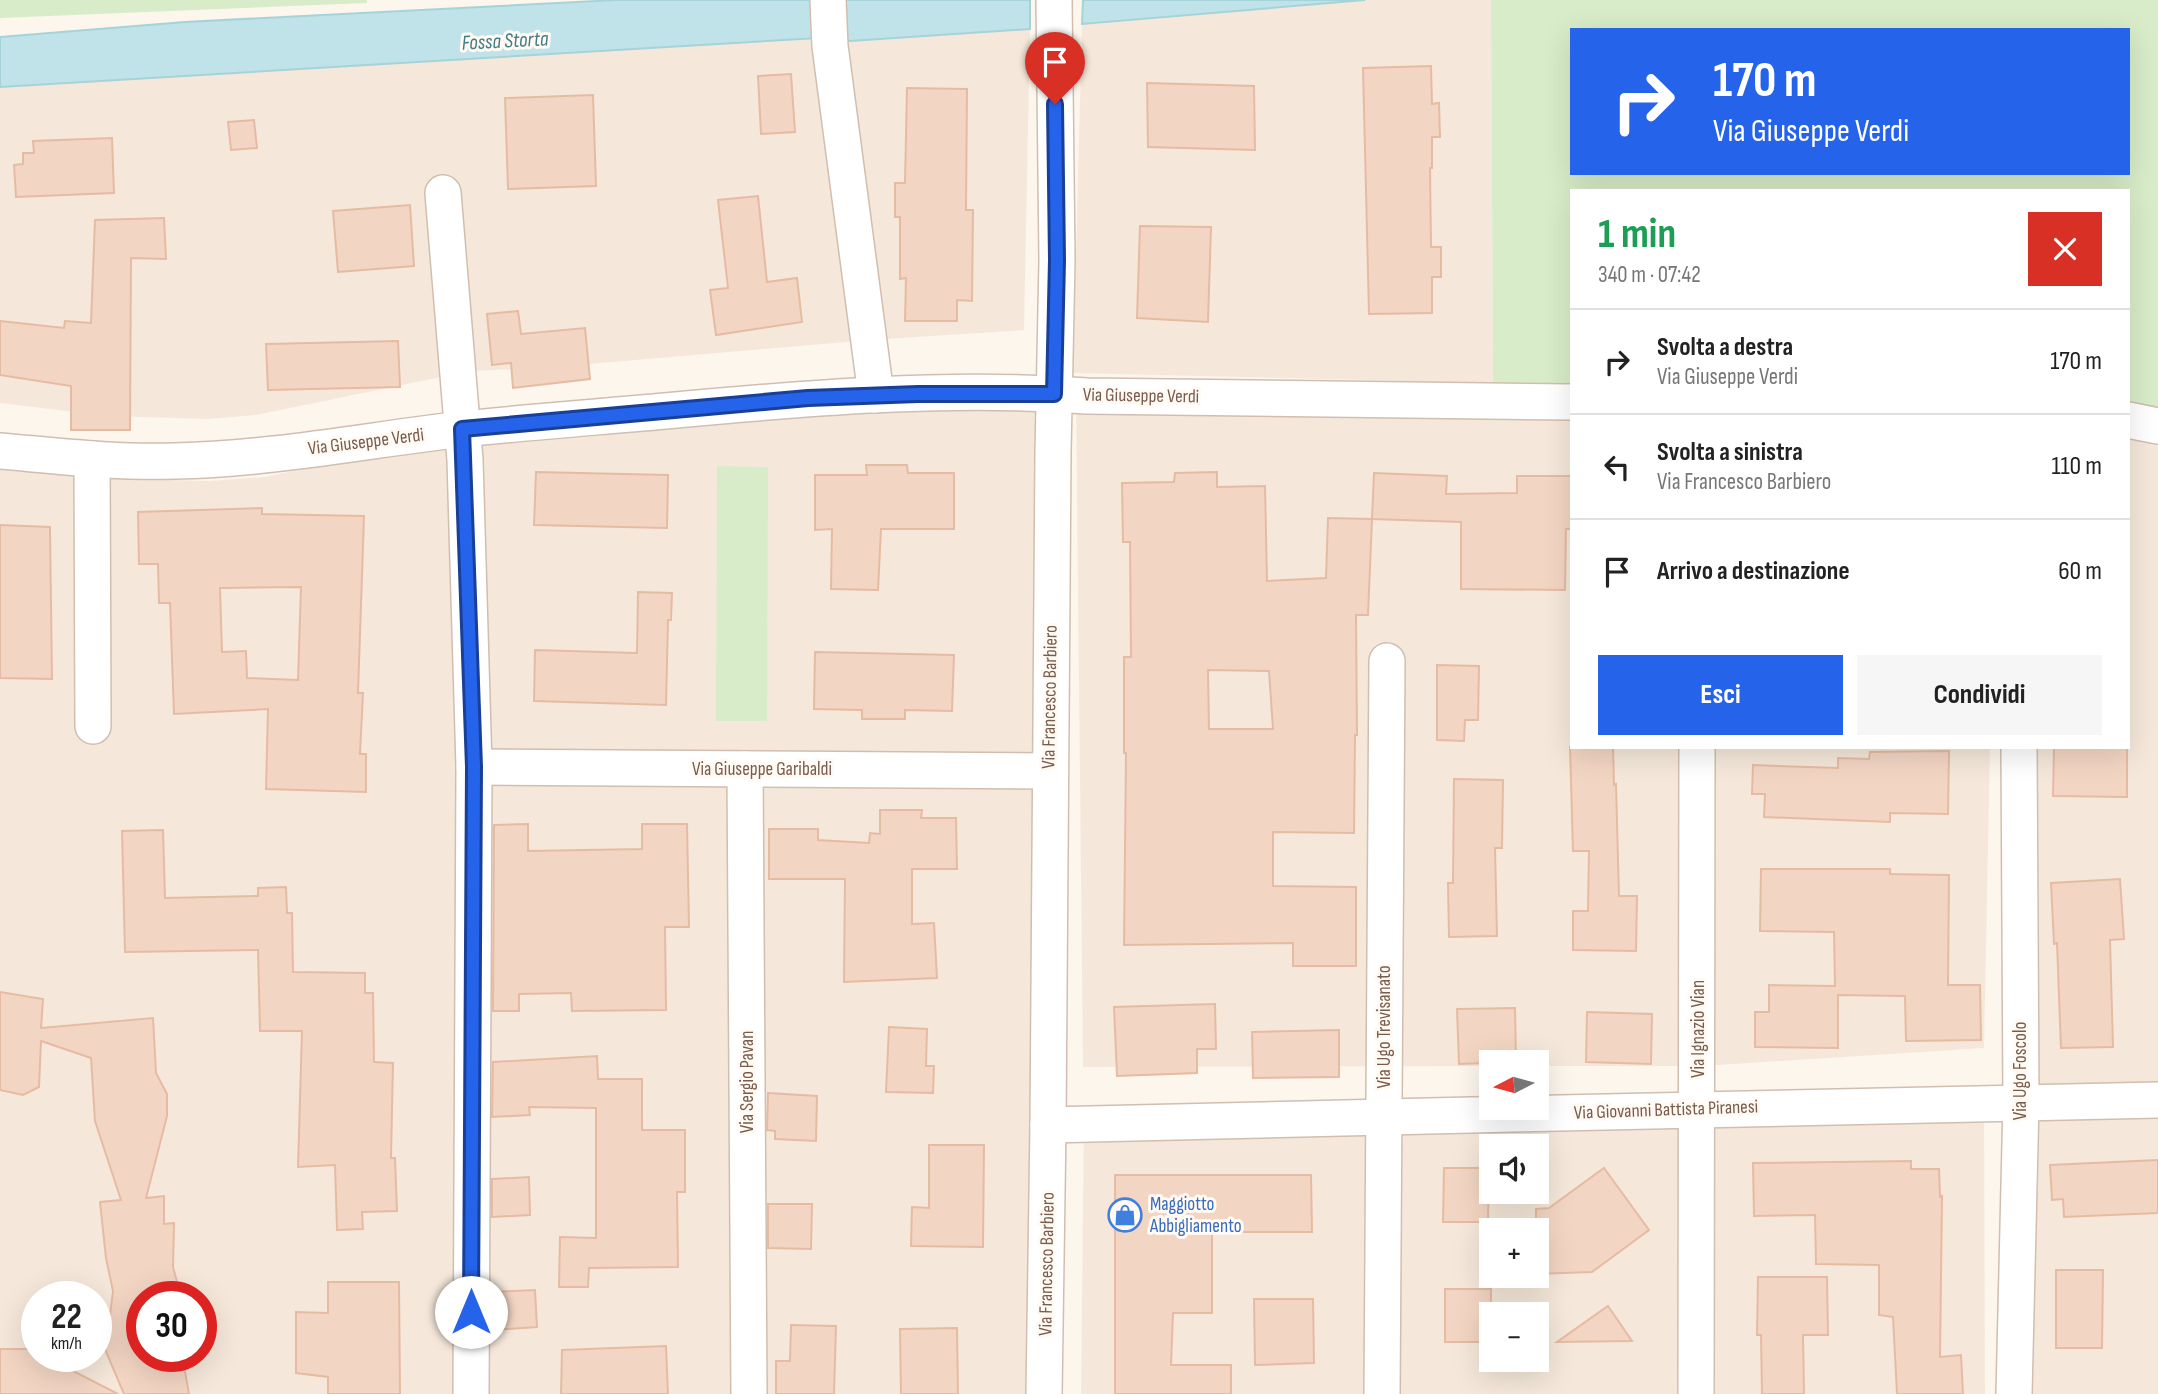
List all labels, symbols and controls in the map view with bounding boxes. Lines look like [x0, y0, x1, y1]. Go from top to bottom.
water label: Fossa Storta [461, 26, 549, 56]
pin [1025, 32, 1085, 104]
icon: arrive [1036, 43, 1074, 81]
text: 170 m [1713, 52, 1817, 111]
icon: right [1598, 56, 1689, 147]
text: Via Giuseppe Verdi [1713, 112, 1909, 151]
text: 1 min [1598, 209, 1676, 260]
button: close [2028, 212, 2102, 286]
text: 340 m · 07:42 [1598, 261, 1701, 289]
text: Svolta a destra [1657, 332, 1793, 363]
icon: right [1598, 343, 1636, 381]
text: 170 m [2050, 346, 2102, 377]
text: Via Giuseppe Verdi [1657, 363, 1798, 391]
street label: Via Giuseppe Verdi [1083, 383, 1199, 409]
street label: Via Giuseppe Verdi [307, 423, 425, 461]
text: Svolta a sinistra [1657, 437, 1803, 468]
icon: left [1598, 448, 1636, 486]
text: 110 m [2051, 451, 2102, 482]
text: Via Francesco Barbiero [1657, 468, 1831, 496]
icon: arrive [1598, 553, 1636, 591]
text: Arrivo a destinazione [1657, 556, 1850, 587]
text: 60 m [2058, 556, 2102, 587]
street label: Via Francesco Barbiero [1037, 625, 1063, 769]
button: Esci [1598, 655, 1843, 735]
button: Condividi [1857, 655, 2102, 735]
street label: Via Giuseppe Garibaldi [692, 758, 832, 781]
street label: Via Ugo Trevisanato [1373, 965, 1396, 1089]
street label: Via Ignazio Vian [1687, 980, 1710, 1078]
street label: Via Ugo Foscolo [2009, 1022, 2032, 1120]
street label: Via Sergio Pavan [736, 1031, 759, 1133]
north arrow [1479, 1050, 1549, 1120]
map controls [1479, 1050, 1549, 1372]
street label: Via Giovanni Battista Piranesi [1573, 1095, 1759, 1125]
button: sound [1479, 1134, 1549, 1204]
street label: Via Francesco Barbiero [1034, 1192, 1060, 1336]
place label: Maggiotto Abbigliamento [1149, 1193, 1242, 1238]
shop icon: Maggiotto Abbigliamento [1106, 1196, 1144, 1234]
button: + [1479, 1218, 1549, 1288]
position arrow [434, 1275, 508, 1349]
speed limit sign: 30 [126, 1281, 217, 1372]
text: 22 [51, 1296, 82, 1339]
button: − [1479, 1302, 1549, 1372]
text: km/h [51, 1333, 82, 1354]

